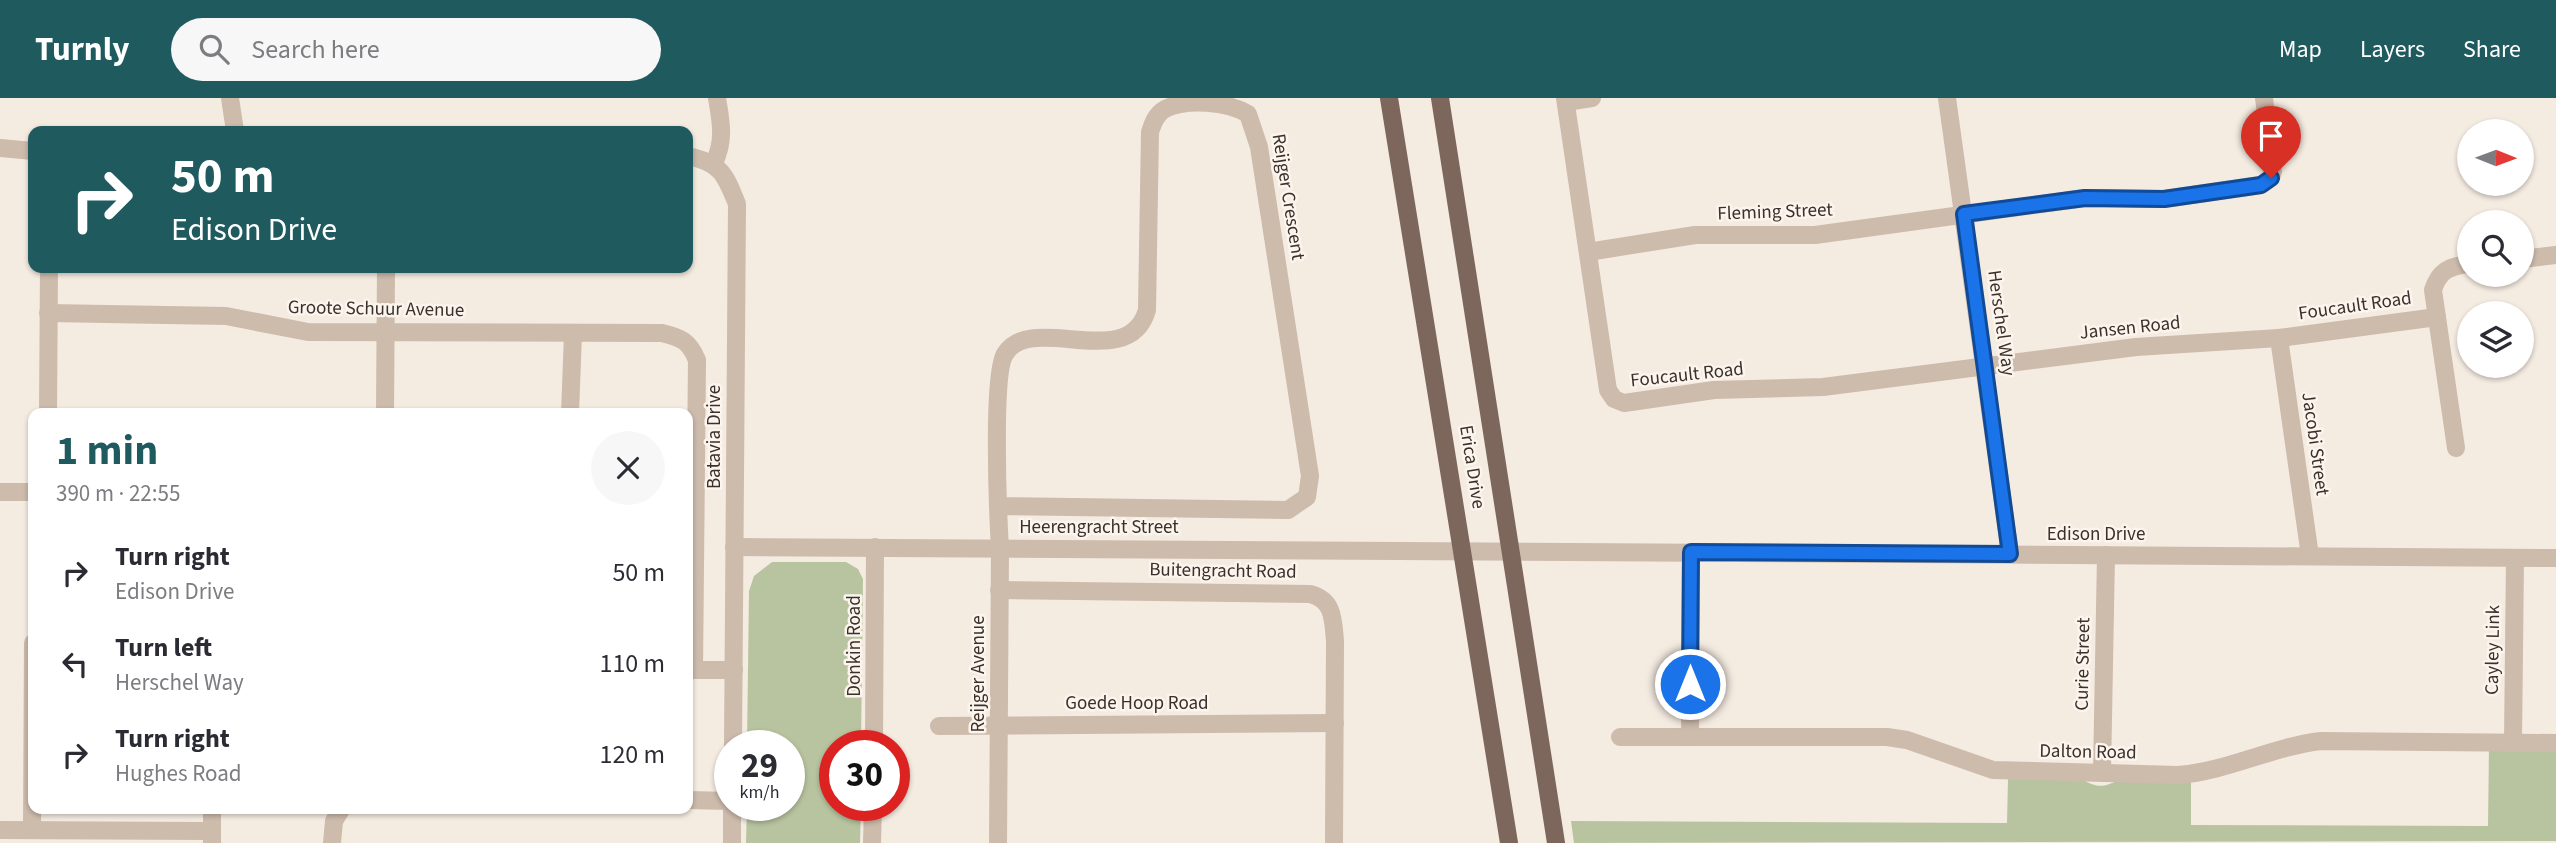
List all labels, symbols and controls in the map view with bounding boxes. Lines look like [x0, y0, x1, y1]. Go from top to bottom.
search box [171, 18, 661, 81]
text: Turnly [35, 26, 129, 73]
icon: search [195, 30, 233, 68]
text: Search here [251, 31, 380, 68]
text: Map [2279, 32, 2322, 67]
text: Layers [2360, 32, 2425, 67]
text: Share [2463, 32, 2521, 67]
pin [2241, 106, 2301, 178]
icon: arrive [2252, 117, 2290, 155]
north arrow [2457, 119, 2534, 196]
map controls [2457, 119, 2534, 378]
street label: Reijger Crescent [1265, 132, 1311, 263]
text: 50 m [171, 142, 275, 212]
icon: right [56, 154, 147, 245]
street label: Fleming Street [1717, 196, 1834, 228]
text: Edison Drive [171, 207, 337, 253]
button: search [2457, 210, 2534, 287]
street label: Herschel Way [1980, 268, 2022, 378]
street label: Foucault Road [2297, 285, 2413, 327]
street label: Groote Schuur Avenue [287, 294, 465, 324]
button: layers [2457, 301, 2534, 378]
street label: Jansen Road [2078, 309, 2182, 347]
street label: Foucault Road [1629, 356, 1745, 394]
street label: Batavia Drive [701, 385, 728, 489]
street label: Jacobi Street [2294, 391, 2336, 498]
text: 1 min [56, 421, 158, 481]
street label: Erica Drive [1452, 423, 1492, 511]
button: close [591, 431, 665, 505]
text: 390 m · 22:55 [56, 477, 180, 510]
street label: Heerengracht Street [1019, 514, 1179, 541]
street label: Edison Drive [2047, 521, 2145, 548]
text: Turn right [115, 538, 230, 575]
icon: right [56, 554, 94, 592]
text: 50 m [612, 554, 665, 591]
street label: Buitengracht Road [1149, 556, 1297, 586]
text: Edison Drive [115, 575, 234, 608]
street label: Donkin Road [841, 595, 868, 697]
street label: Cayley Link [2479, 604, 2507, 695]
street label: Reijger Avenue [965, 615, 992, 733]
street label: Curie Street [2069, 617, 2097, 711]
text: Turn left [115, 629, 212, 666]
icon: left [56, 645, 94, 683]
text: 110 m [599, 645, 665, 682]
position arrow [1653, 647, 1727, 721]
text: Herschel Way [115, 666, 244, 699]
street label: Goede Hoop Road [1065, 690, 1209, 717]
text: Turn right [115, 720, 230, 757]
speed limit sign: 30 [819, 730, 910, 821]
icon: right [56, 736, 94, 774]
text: 120 m [599, 736, 665, 773]
street label: Dalton Road [2039, 738, 2137, 766]
text: 29 [741, 741, 778, 791]
text: Hughes Road [115, 757, 242, 790]
text: km/h [740, 780, 779, 805]

